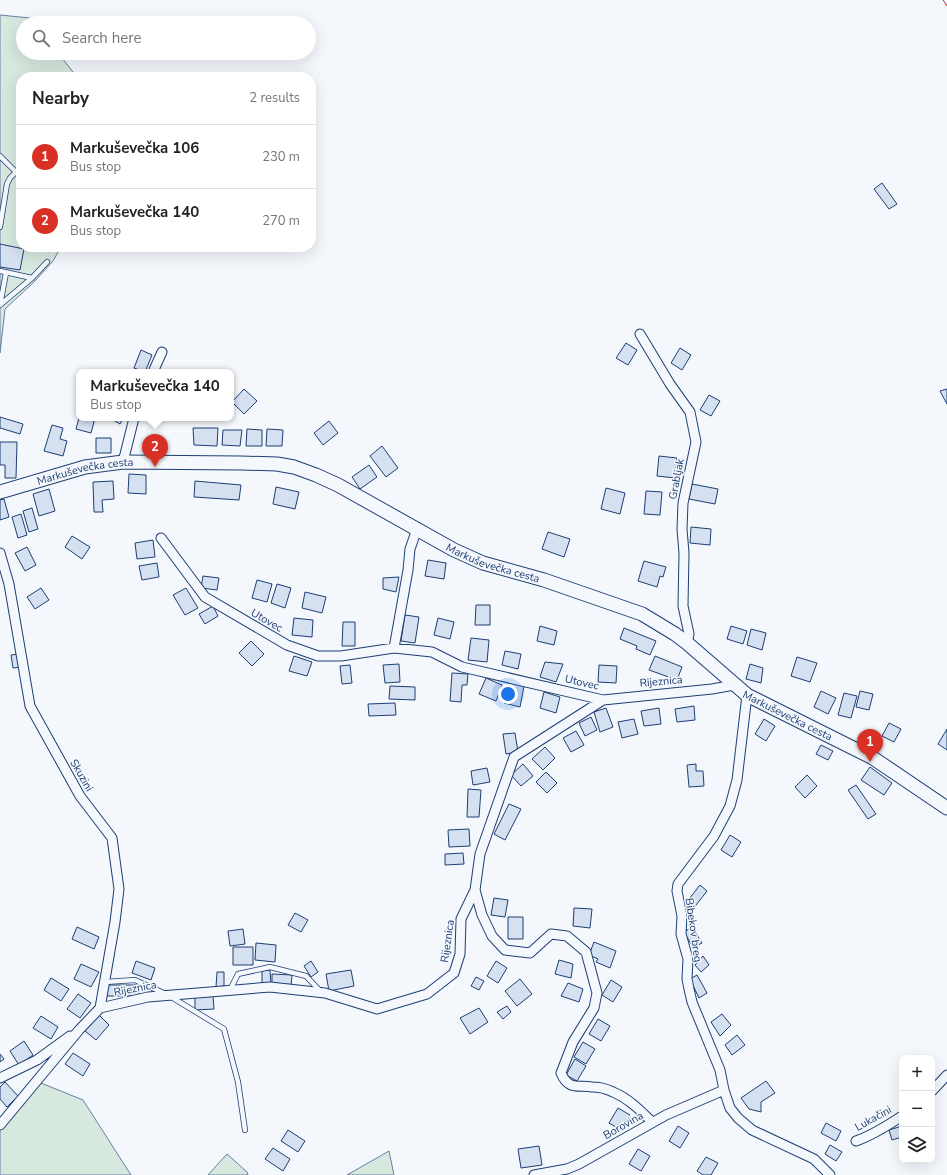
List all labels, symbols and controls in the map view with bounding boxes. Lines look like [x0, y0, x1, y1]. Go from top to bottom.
search box [16, 16, 316, 60]
icon: search [30, 27, 52, 49]
text: Search here [62, 28, 142, 48]
text: Nearby [32, 87, 89, 110]
text: 2 results [249, 89, 300, 107]
text: Markuševečka 106 [70, 138, 199, 158]
text: 1 [41, 148, 49, 166]
text: 230 m [262, 148, 300, 166]
text: Bus stop [70, 158, 121, 176]
text: Markuševečka 140 [70, 202, 199, 222]
text: 2 [41, 212, 49, 230]
text: 270 m [262, 212, 300, 230]
text: Bus stop [70, 222, 121, 240]
popup [76, 369, 234, 421]
text: Markuševečka 140 [90, 376, 220, 396]
text: Bus stop [90, 396, 141, 414]
pin: 2 [142, 434, 168, 467]
street label: Markuševečka cesta [35, 455, 134, 489]
street label: Grabljak [665, 457, 688, 501]
street label: Markuševečka cesta [443, 540, 542, 587]
street label: Utovec [248, 605, 285, 636]
street label: Utovec [563, 671, 600, 694]
street label: Rijeznica [639, 672, 683, 691]
your location [498, 684, 518, 704]
street label: Markuševečka cesta [740, 687, 835, 745]
pin: 1 [857, 729, 883, 762]
street label: Skuzini [66, 756, 97, 794]
street label: Bibekov breg [682, 897, 705, 963]
street label: Rijeznica [437, 919, 458, 963]
street label: Rijeznica [113, 977, 158, 1000]
map controls [899, 1055, 935, 1163]
button: + [899, 1055, 935, 1091]
button: − [899, 1091, 935, 1127]
street label: Lukačini [852, 1102, 894, 1135]
street label: Borovina [601, 1108, 646, 1143]
button: layers [899, 1127, 935, 1163]

